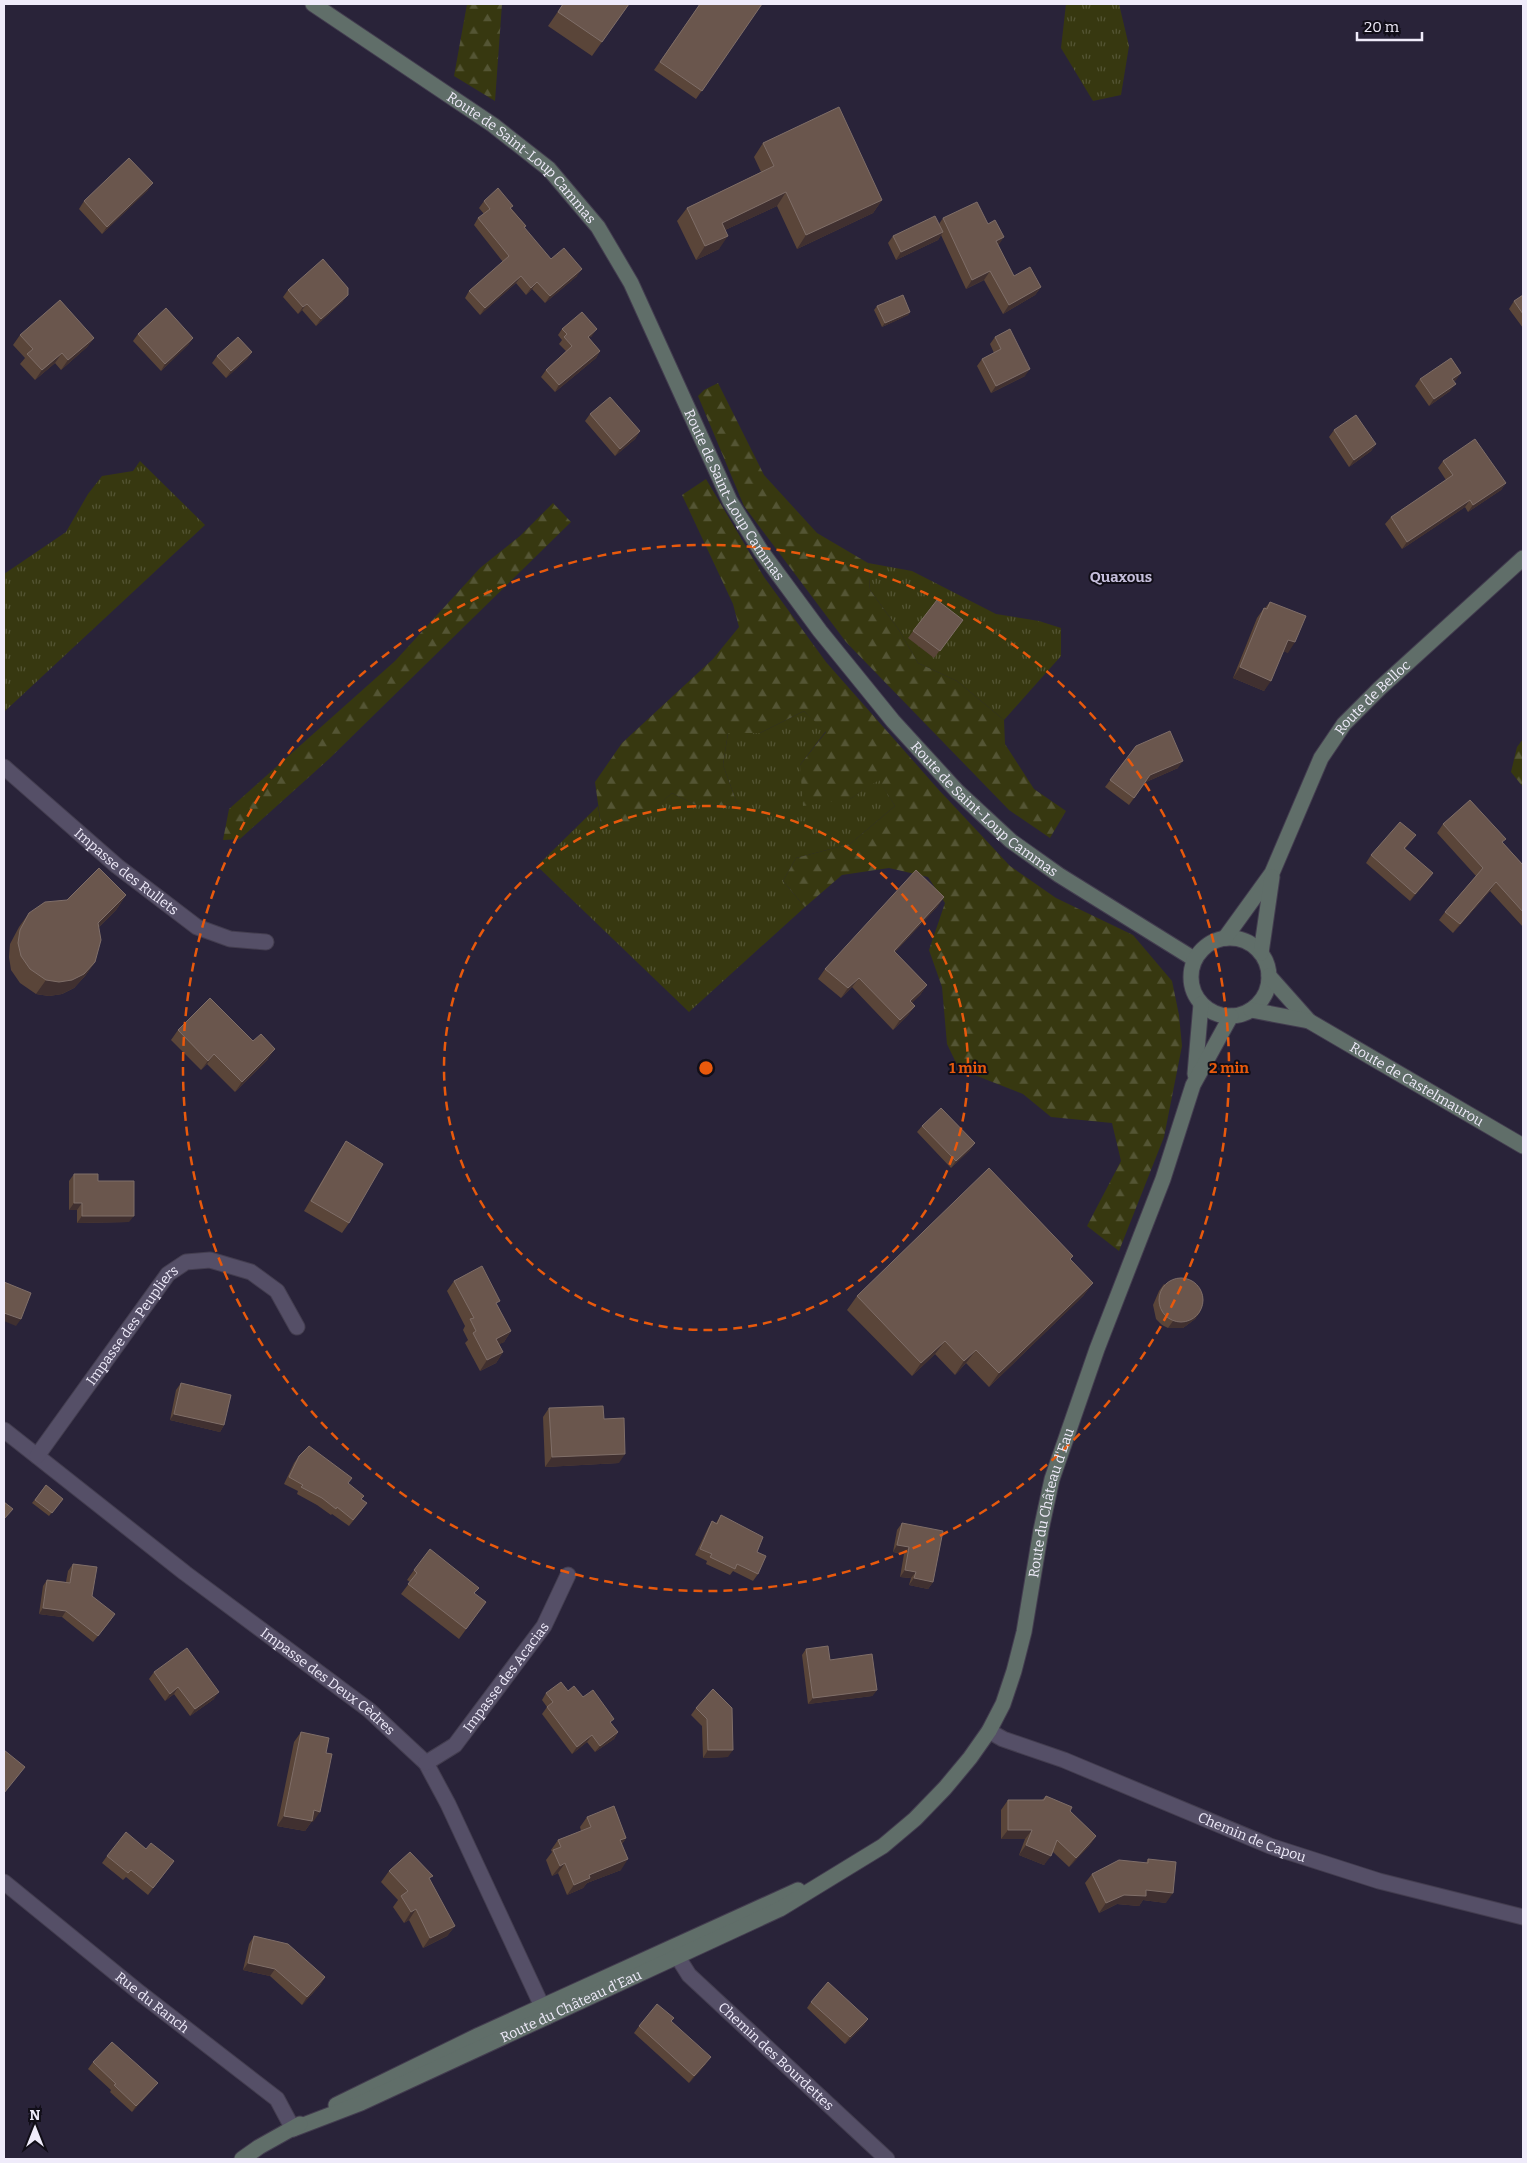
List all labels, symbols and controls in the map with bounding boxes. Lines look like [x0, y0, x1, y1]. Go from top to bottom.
scale bar [1357, 10, 1422, 42]
text: 20 m [1364, 18, 1400, 36]
street label: Route de Saint-Loup Cammas [444, 89, 599, 227]
street label: Route de Saint-Loup Cammas [680, 407, 788, 584]
district label: Quaxous [1090, 568, 1152, 586]
street label: Route de Belloc [1331, 657, 1414, 738]
street label: Route de Saint-Loup Cammas [907, 738, 1061, 880]
street label: Impasse des Rullets [71, 825, 182, 919]
street label: Route de Castelmaurou [1347, 1039, 1487, 1130]
centre of rings [697, 1059, 715, 1077]
text: 1 min [949, 1059, 987, 1077]
text: 2 min [1209, 1059, 1249, 1077]
street label: Impasse des Peupliers [83, 1262, 182, 1389]
street label: Route du Château d'Eau [1025, 1426, 1078, 1579]
street label: Impasse des Acacias [459, 1619, 553, 1736]
street label: Impasse des Deux Cèdres [257, 1624, 398, 1739]
street label: Chemin de Capou [1195, 1809, 1308, 1866]
street label: Route du Château d'Eau [498, 1966, 645, 2046]
street label: Rue du Ranch [112, 1968, 193, 2037]
street label: Chemin des Bourdettes [715, 1999, 837, 2114]
north arrow [10, 2103, 60, 2153]
text: N [30, 2107, 41, 2124]

